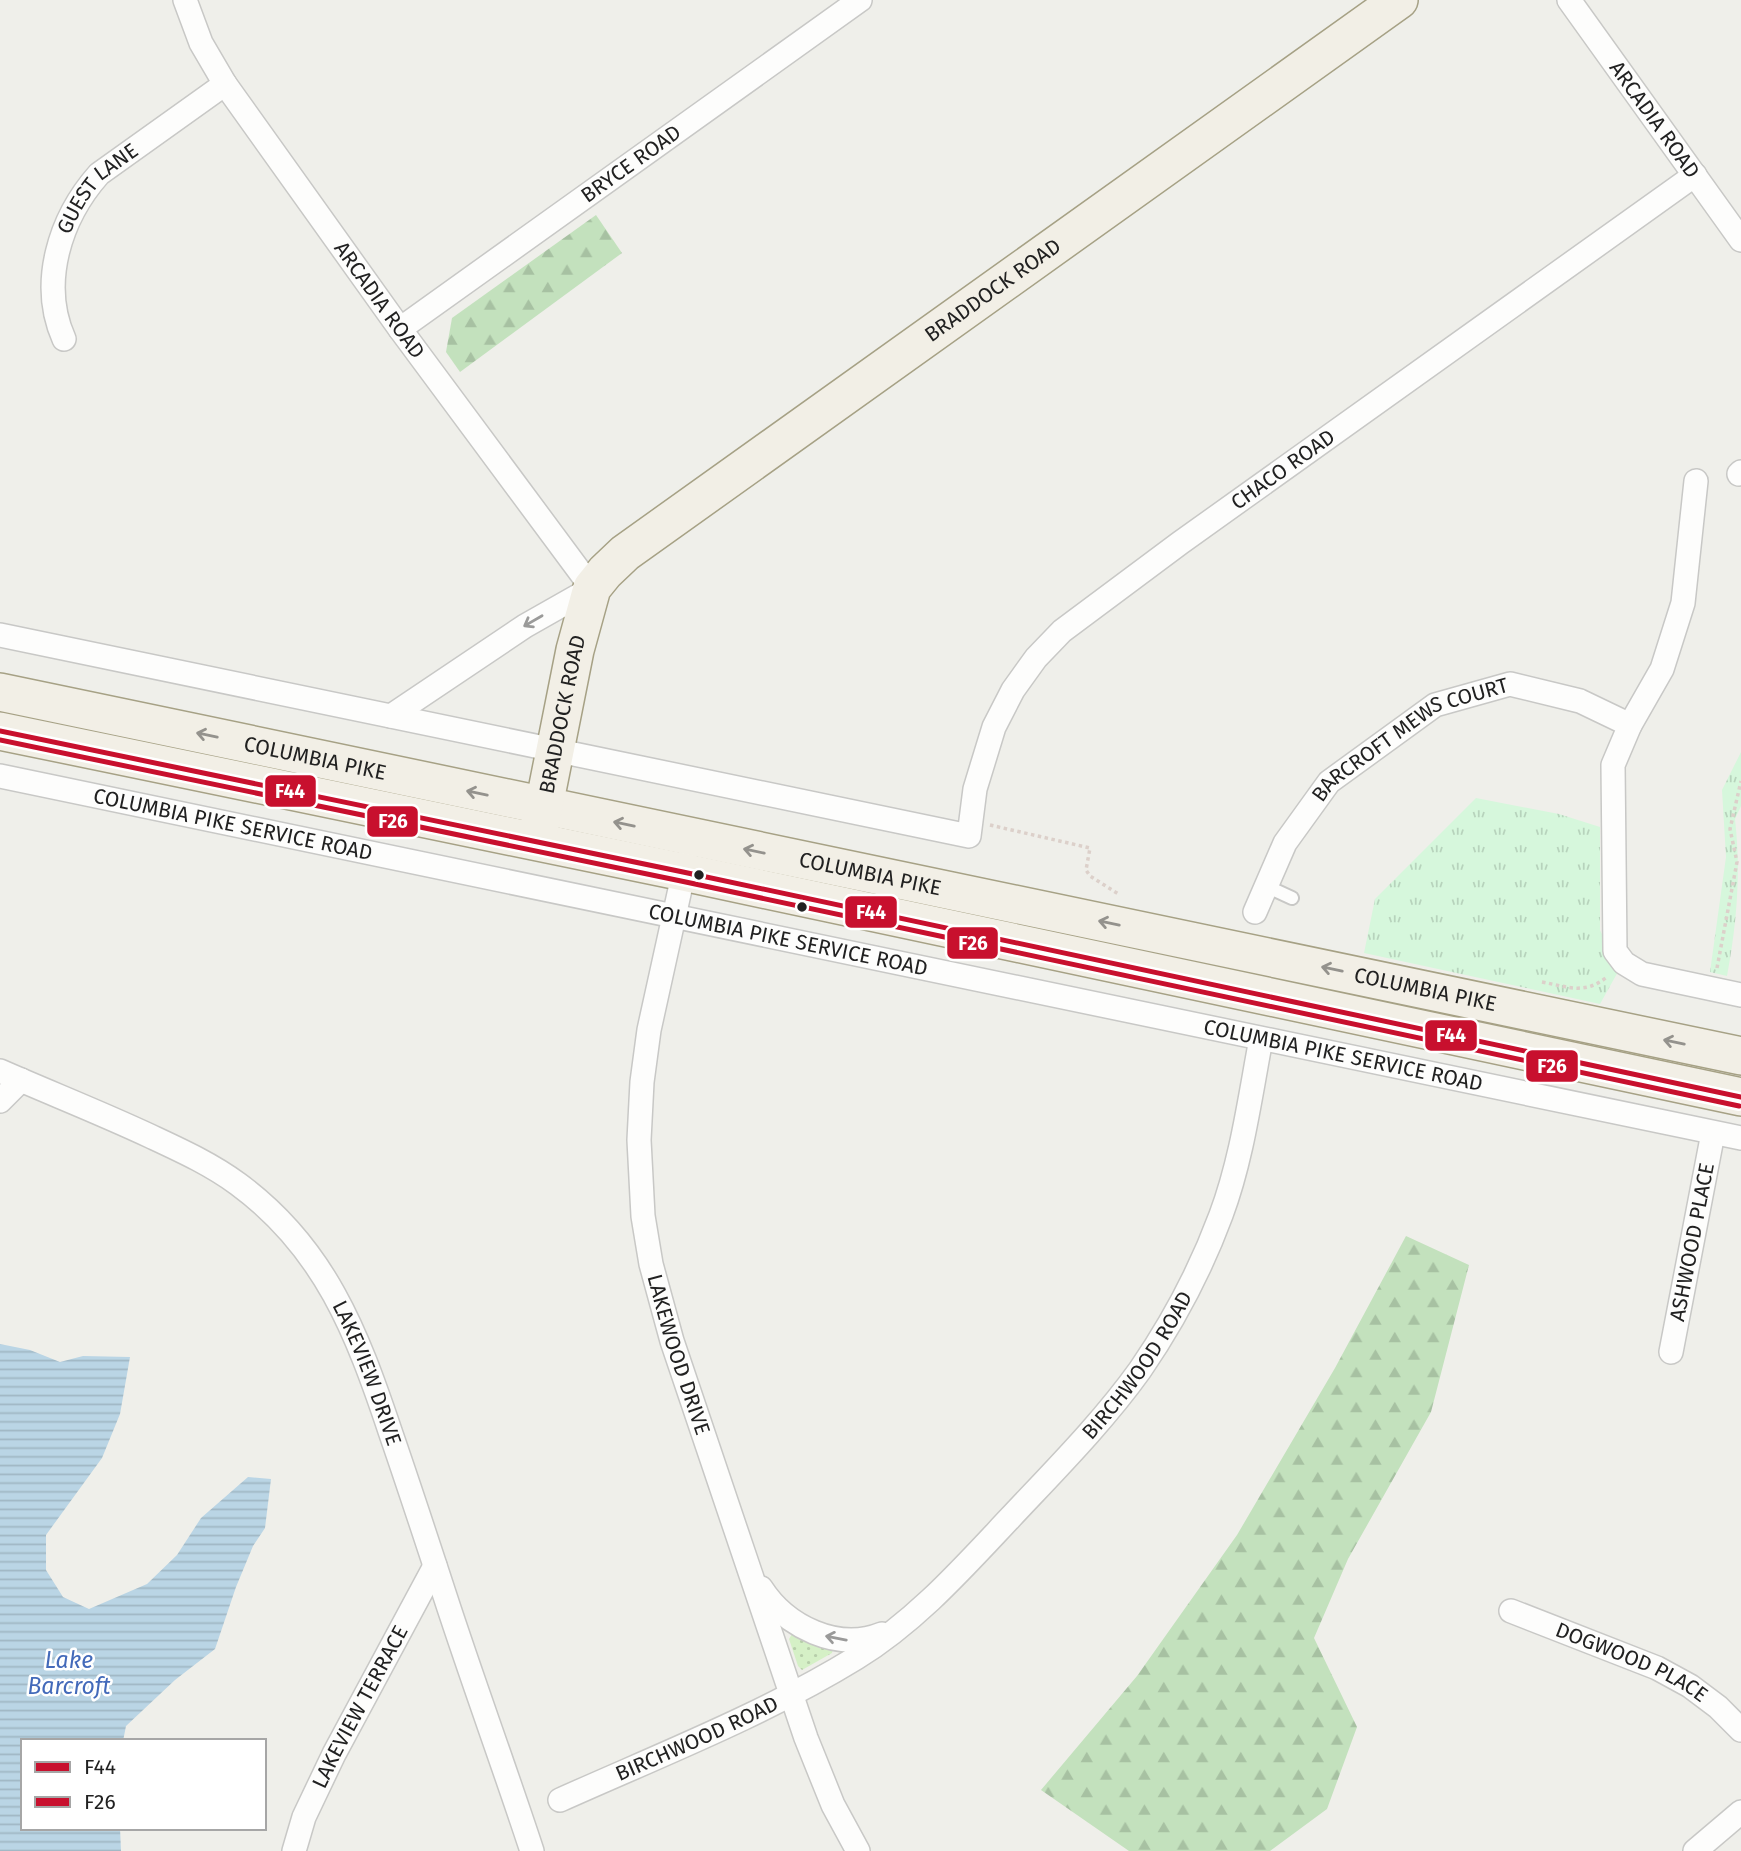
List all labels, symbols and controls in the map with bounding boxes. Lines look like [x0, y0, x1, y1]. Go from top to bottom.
street label: ARCADIA ROAD [1604, 56, 1705, 183]
street label: BRYCE ROAD [576, 119, 686, 208]
street label: GUEST LANE [51, 137, 143, 238]
street label: BRADDOCK ROAD [920, 233, 1066, 348]
street label: ARCADIA ROAD [329, 236, 430, 364]
street label: CHACO ROAD [1226, 423, 1340, 515]
one-way arrow [523, 614, 543, 628]
street label: BRADDOCK ROAD [534, 632, 592, 796]
street label: BARCROFT MEWS COURT [1306, 672, 1511, 807]
one-way arrow [196, 728, 219, 742]
street label: COLUMBIA PIKE [242, 731, 389, 786]
line badge: F44 [264, 774, 317, 808]
text: F44 [275, 780, 305, 803]
street label: COLUMBIA PIKE SERVICE ROAD [91, 783, 375, 866]
one-way arrow [466, 785, 489, 799]
line badge: F26 [366, 805, 419, 838]
text: F26 [378, 810, 408, 833]
one-way arrow [613, 816, 636, 830]
one-way arrow [743, 844, 766, 857]
street label: COLUMBIA PIKE [797, 846, 944, 901]
unlabelled marker [692, 868, 706, 882]
line badge: F44 [844, 895, 898, 929]
street label: COLUMBIA PIKE SERVICE ROAD [646, 898, 930, 982]
unlabelled marker [795, 900, 809, 914]
text: F44 [856, 901, 886, 924]
one-way arrow [1098, 916, 1121, 930]
line badge: F26 [946, 926, 999, 960]
text: F26 [958, 932, 988, 955]
one-way arrow [1321, 962, 1344, 976]
street label: COLUMBIA PIKE [1352, 962, 1499, 1017]
street label: COLUMBIA PIKE SERVICE ROAD [1201, 1014, 1485, 1097]
line badge: F44 [1424, 1019, 1478, 1052]
text: F44 [1436, 1024, 1466, 1047]
one-way arrow [1663, 1034, 1686, 1048]
line badge: F26 [1525, 1049, 1579, 1083]
text: F26 [1537, 1055, 1567, 1078]
street label: ASHWOOD PLACE [1664, 1161, 1720, 1323]
street label: LAKEWOOD DRIVE [641, 1271, 716, 1438]
street label: BIRCHWOOD ROAD [1077, 1287, 1198, 1445]
street label: LAKEVIEW DRIVE [327, 1296, 407, 1449]
street label: DOGWOOD PLACE [1552, 1617, 1713, 1708]
street label: LAKEVIEW TERRACE [307, 1621, 414, 1793]
one-way arrow [825, 1631, 848, 1644]
water label: Lake Barcroft [28, 1646, 111, 1700]
street label: BIRCHWOOD ROAD [612, 1690, 782, 1787]
legend [21, 1739, 266, 1830]
text: F44 [84, 1754, 116, 1780]
text: F26 [84, 1789, 116, 1815]

